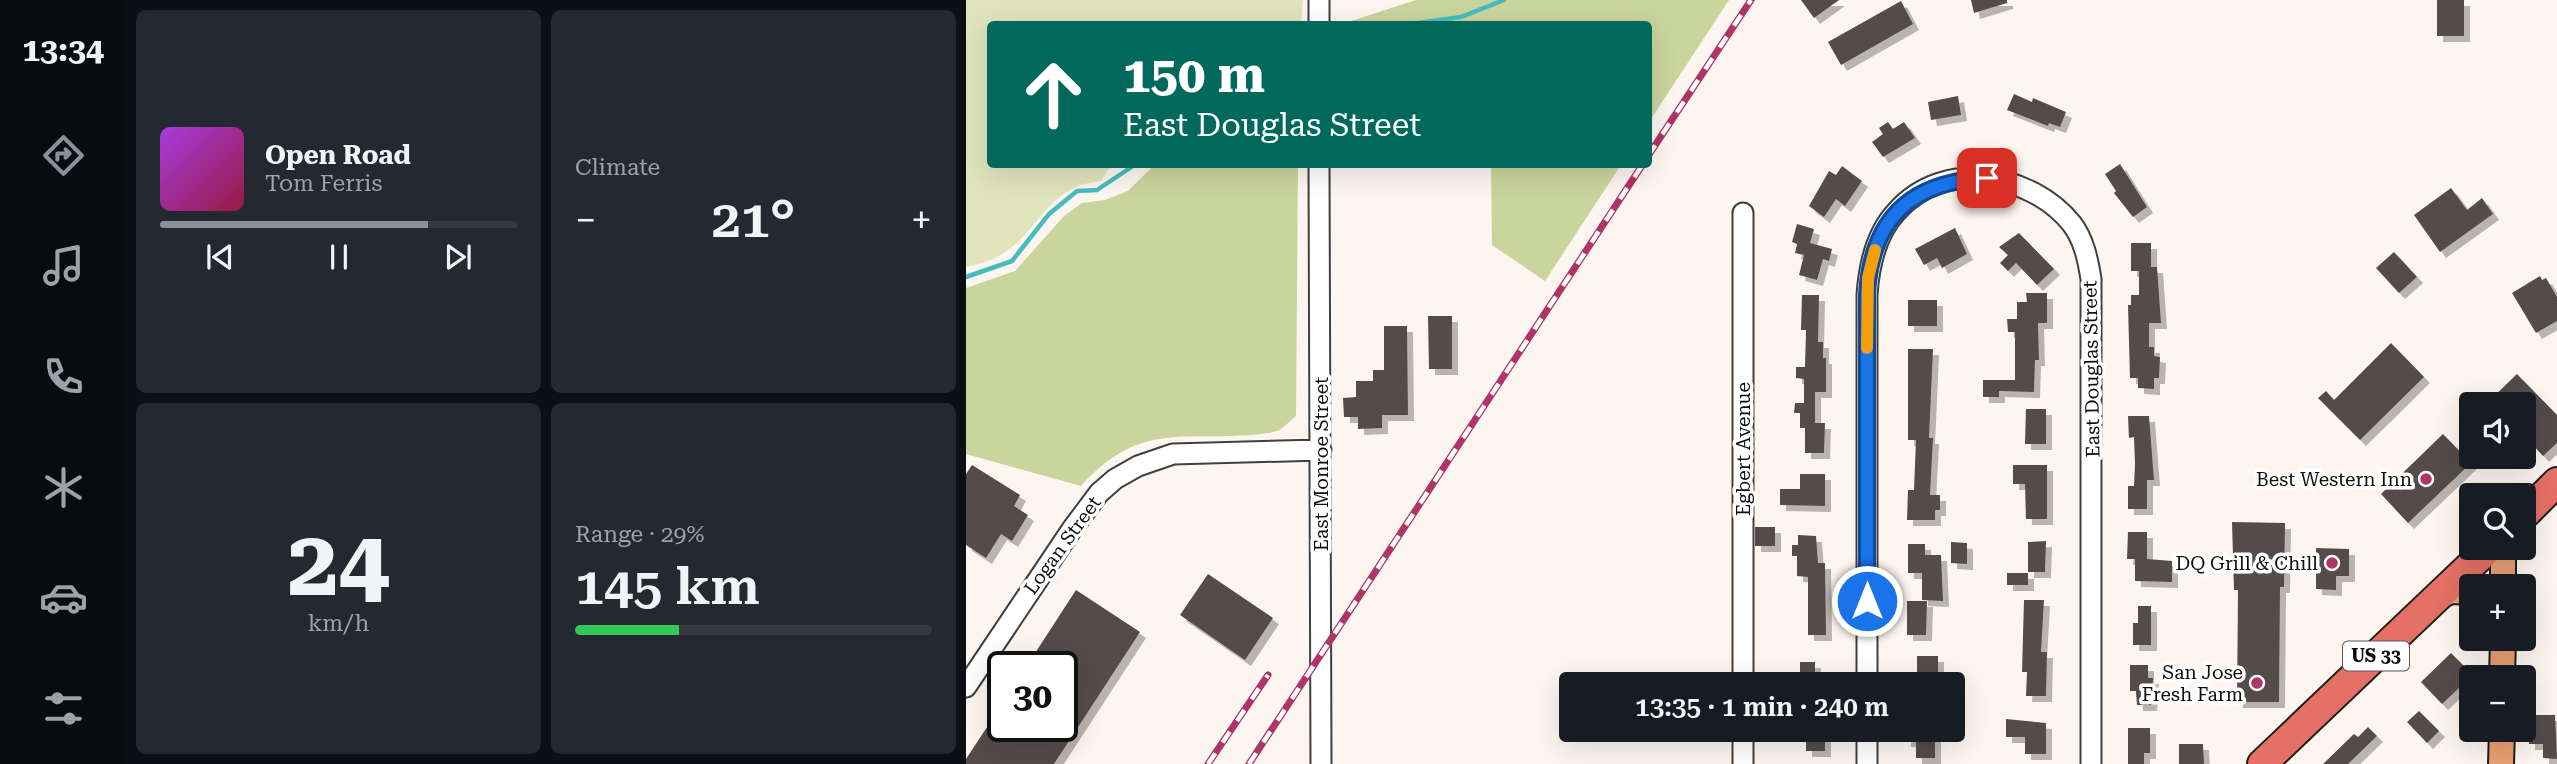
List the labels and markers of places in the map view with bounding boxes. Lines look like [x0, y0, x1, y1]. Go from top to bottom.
pin [1957, 148, 2017, 208]
place label: Best Western Inn [2256, 468, 2412, 491]
marker: Best Western Inn [2418, 471, 2434, 487]
place label: DQ Grill & Chill [2175, 552, 2318, 575]
marker: DQ Grill & Chill [2324, 555, 2340, 571]
place label: San Jose Fresh Farm [2142, 661, 2243, 706]
marker: San Jose Fresh Farm [2249, 675, 2265, 691]

